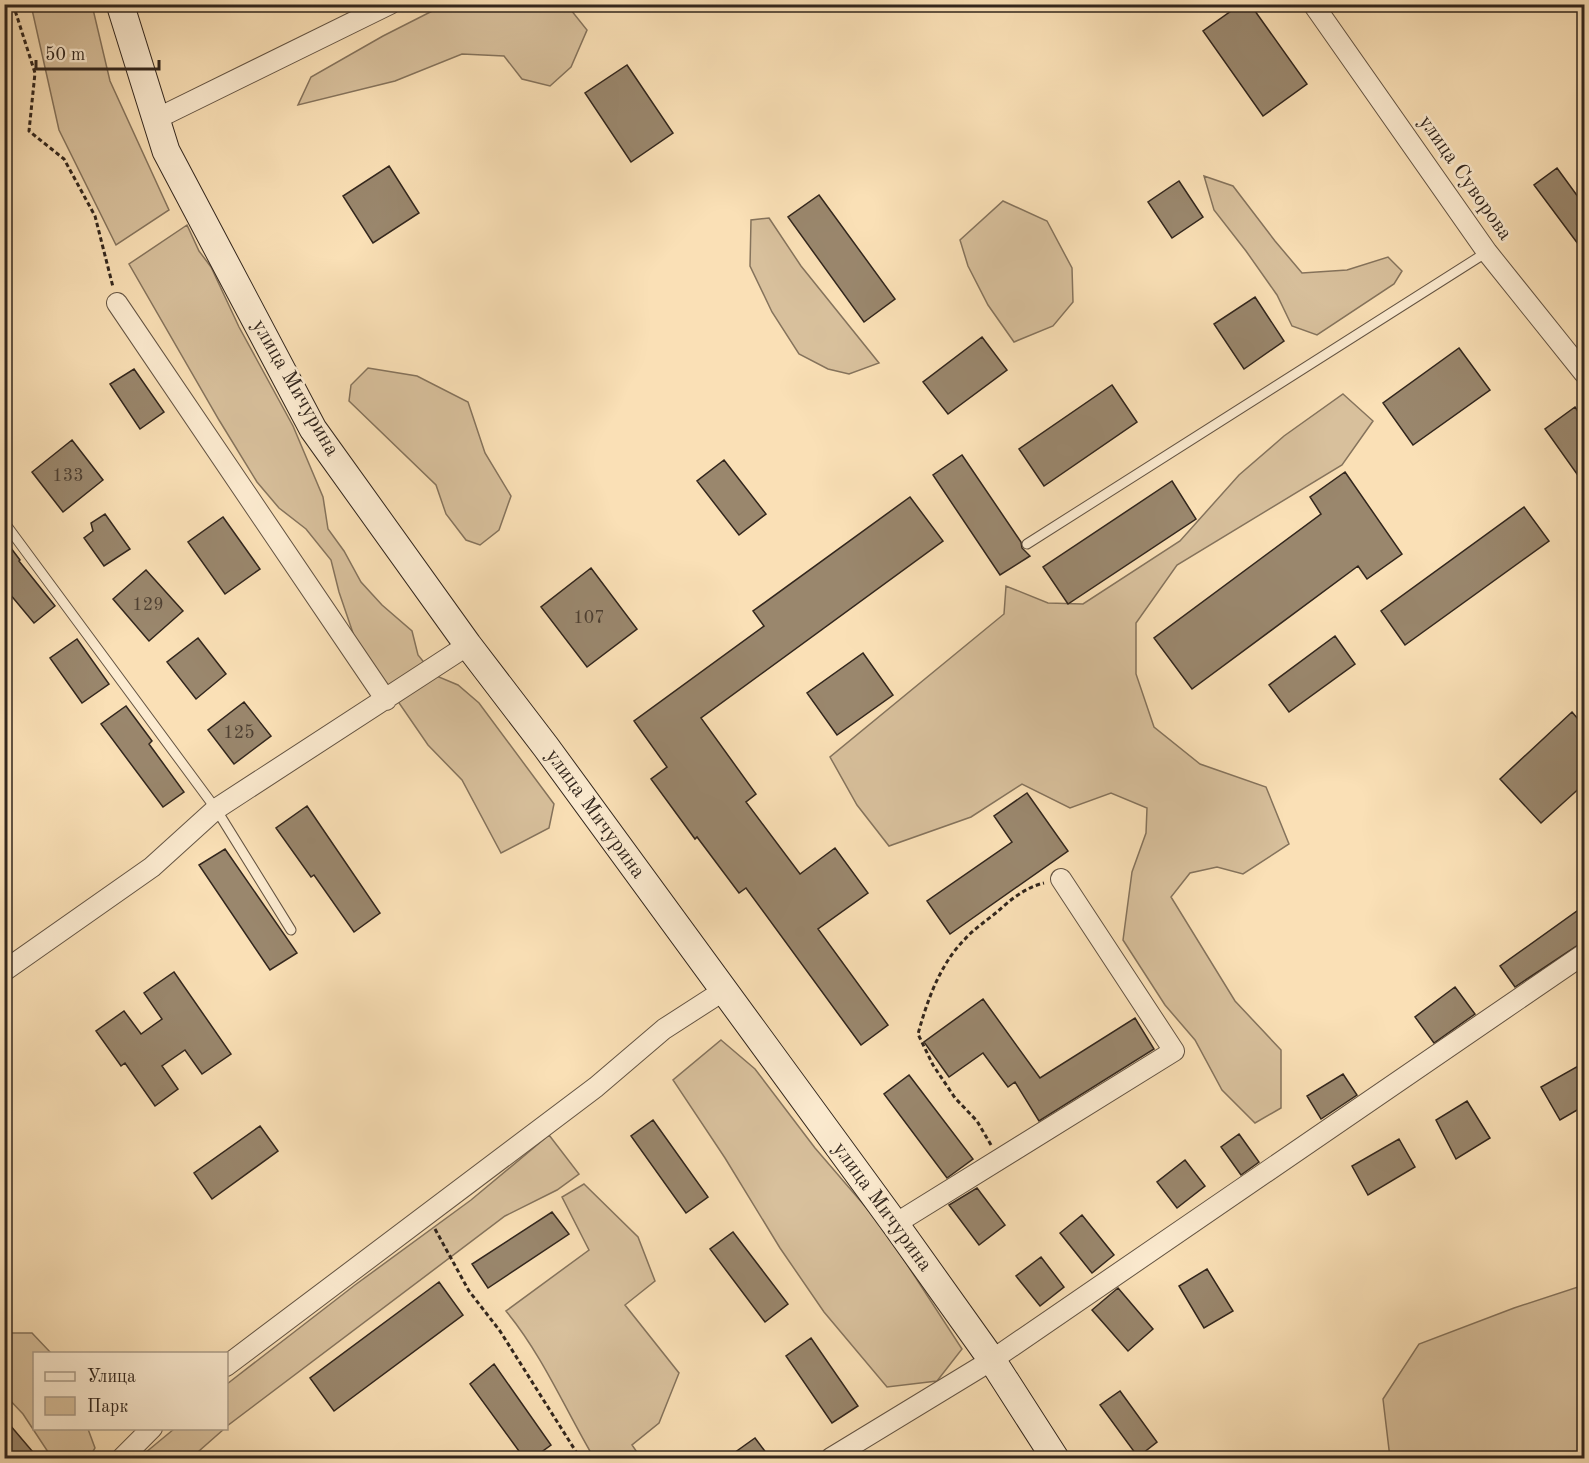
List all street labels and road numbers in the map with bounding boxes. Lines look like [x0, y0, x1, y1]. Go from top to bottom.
street label: улица Суворова [1414, 112, 1516, 244]
street label: улица Мичурина [247, 316, 343, 460]
street label: улица Мичурина [541, 745, 649, 883]
street label: улица Мичурина [828, 1138, 936, 1276]

